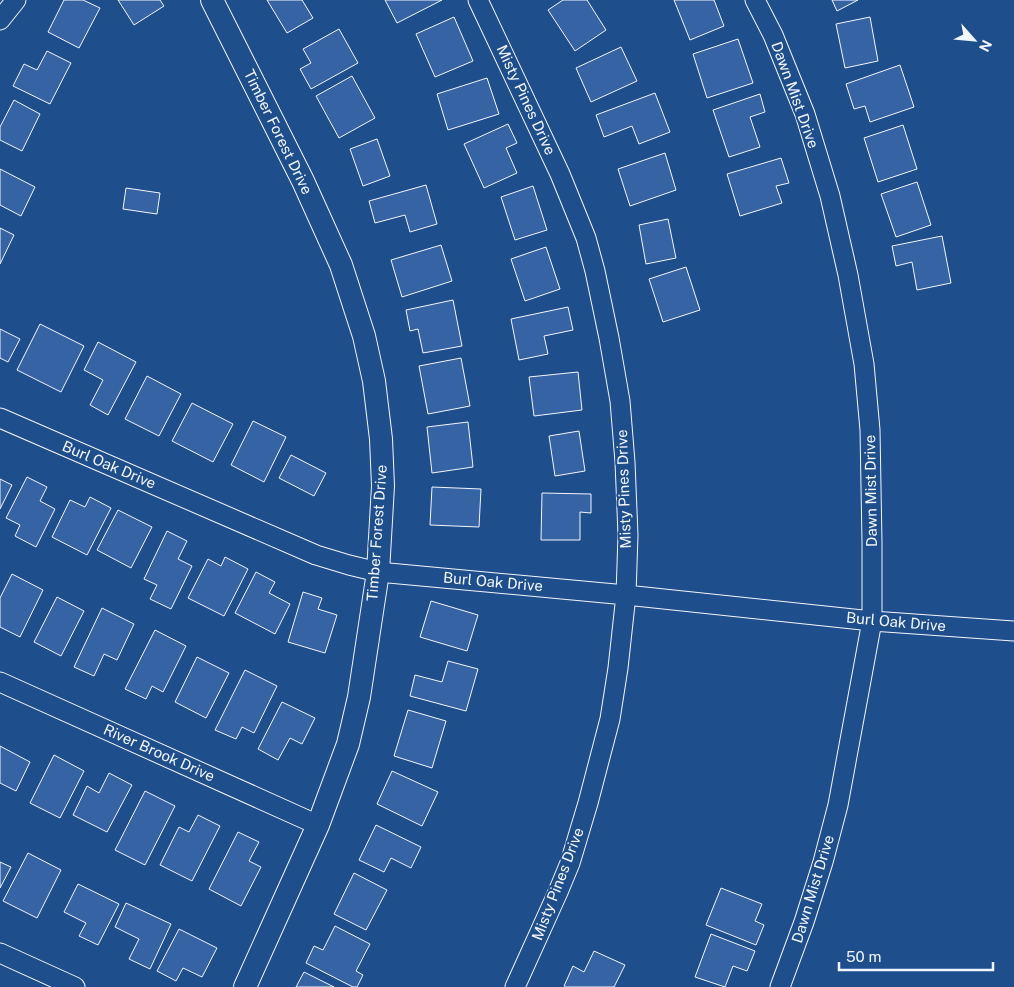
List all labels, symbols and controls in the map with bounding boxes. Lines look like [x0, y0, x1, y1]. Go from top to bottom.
north arrow [949, 15, 999, 65]
text: N [976, 37, 995, 54]
street label: Dawn Mist Drive [768, 39, 823, 150]
street label: Misty Pines Drive [494, 42, 559, 157]
street label: Timber Forest Drive [241, 67, 316, 197]
street label: Misty Pines Drive [613, 429, 634, 549]
street label: Dawn Mist Drive [861, 435, 880, 547]
street label: Burl Oak Drive [60, 437, 159, 492]
street label: Timber Forest Drive [363, 464, 390, 602]
street label: Burl Oak Drive [442, 569, 544, 594]
street label: Burl Oak Drive [845, 609, 947, 634]
street label: River Brook Drive [101, 720, 217, 785]
street label: Misty Pines Drive [528, 825, 587, 943]
street label: Dawn Mist Drive [788, 833, 837, 945]
scale bar [839, 940, 993, 972]
text: 50 m [846, 948, 881, 965]

